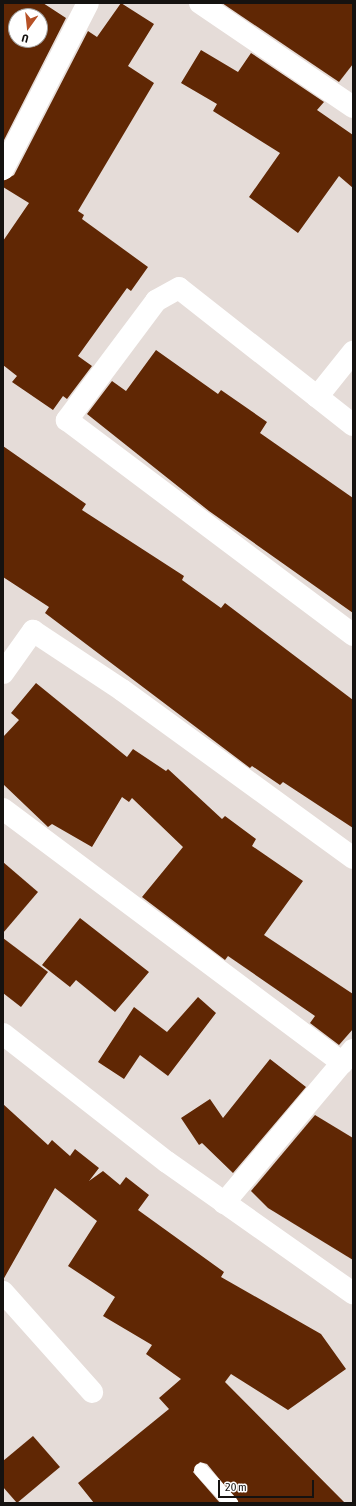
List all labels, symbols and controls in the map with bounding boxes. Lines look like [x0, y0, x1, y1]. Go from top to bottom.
north arrow [8, 8, 48, 48]
text: U [20, 32, 30, 45]
scale bar [220, 1472, 316, 1498]
text: 20 m [225, 1480, 247, 1494]

